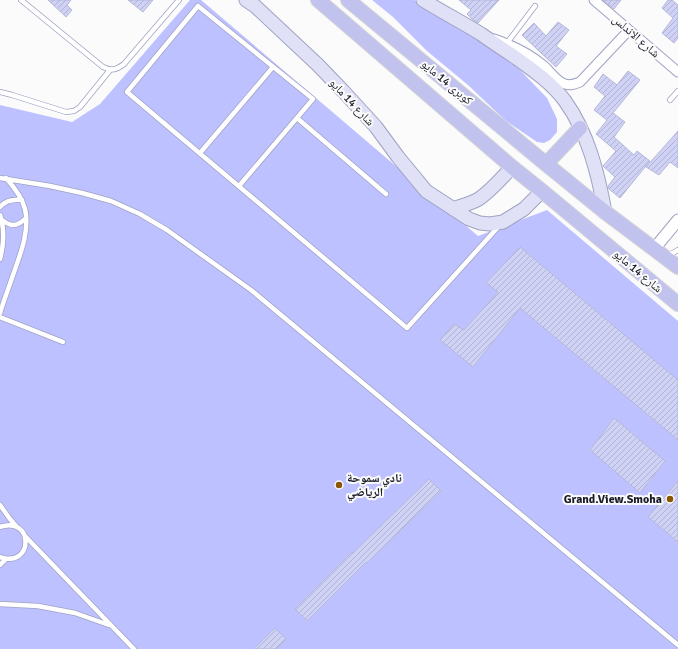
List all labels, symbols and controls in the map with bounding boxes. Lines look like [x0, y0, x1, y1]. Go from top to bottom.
street label: شارع الاندلس [609, 12, 663, 61]
street label: كوبرى 14 مايو [418, 56, 476, 108]
street label: شارع 14 مايو [326, 76, 377, 129]
street label: شارع 14 مايو [610, 247, 665, 296]
place label: نادي سموحة الرياضي [347, 471, 402, 502]
marker: نادي سموحة الرياضي [334, 480, 344, 490]
place label: Grand.View.Smoha [564, 492, 662, 507]
marker: Grand.View.Smoha [665, 494, 675, 504]

